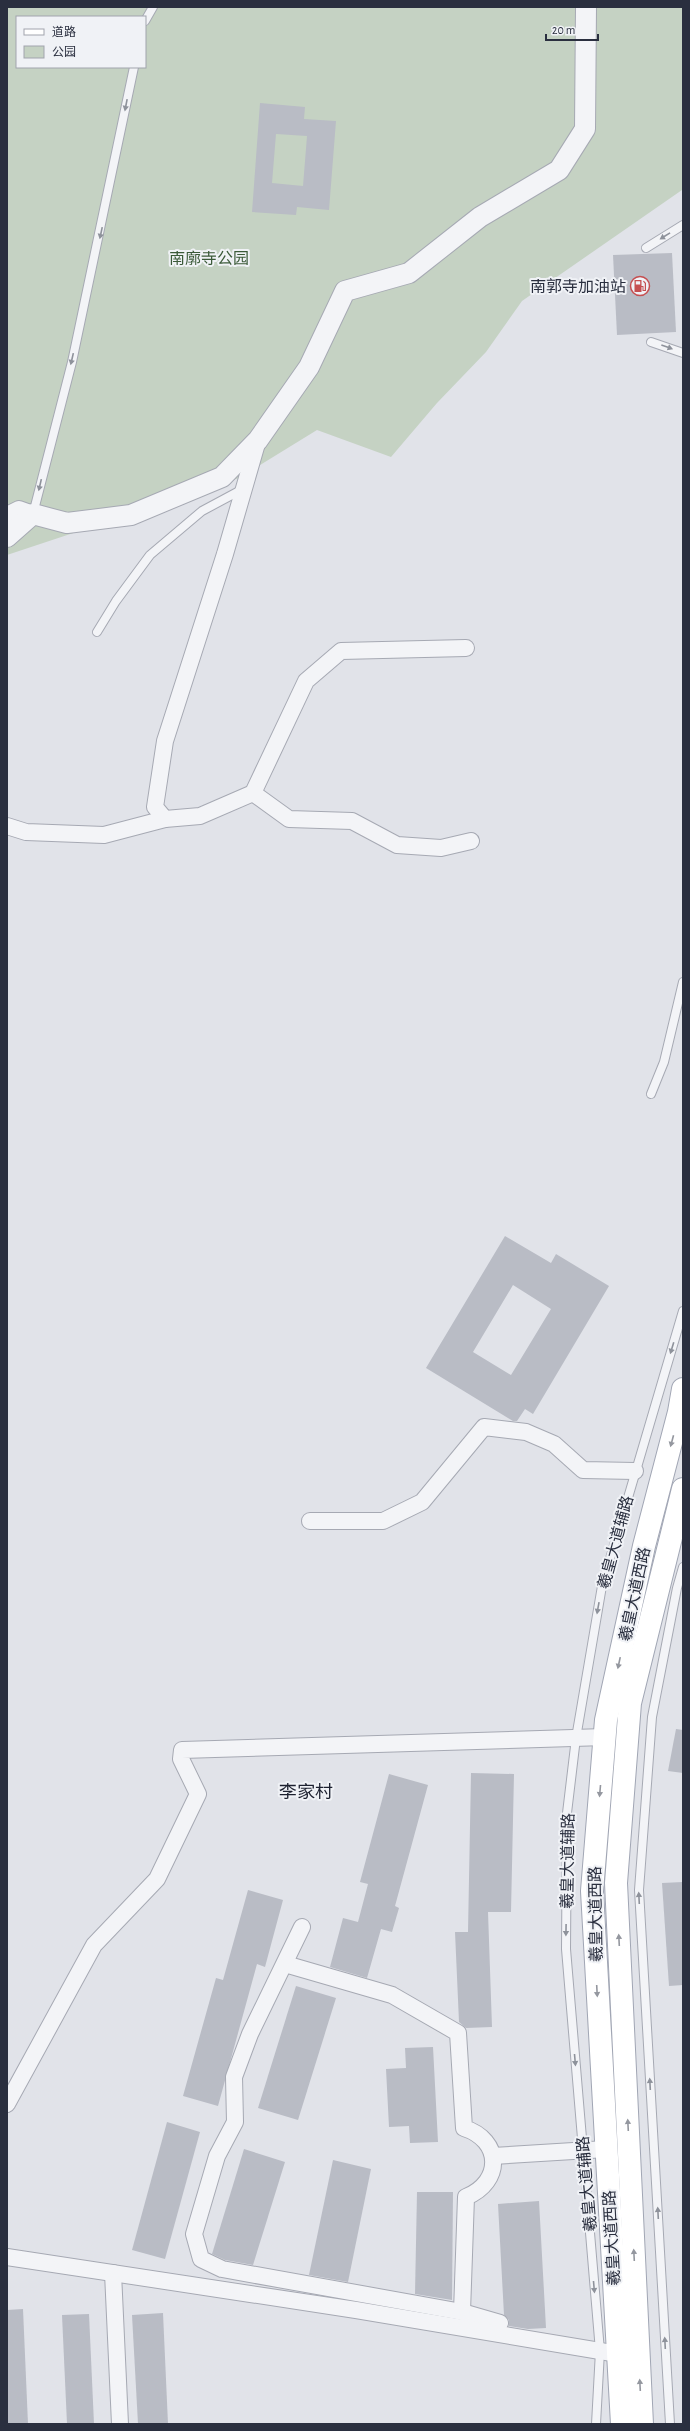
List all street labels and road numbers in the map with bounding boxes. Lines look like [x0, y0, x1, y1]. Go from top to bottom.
street label: 羲皇大道辅路 [595, 1494, 636, 1591]
street label: 羲皇大道西路 [616, 1545, 653, 1643]
street label: 羲皇大道辅路 [558, 1813, 577, 1909]
street label: 羲皇大道西路 [586, 1866, 605, 1962]
street label: 羲皇大道辅路 [574, 2135, 599, 2233]
street label: 羲皇大道西路 [600, 2190, 623, 2286]

